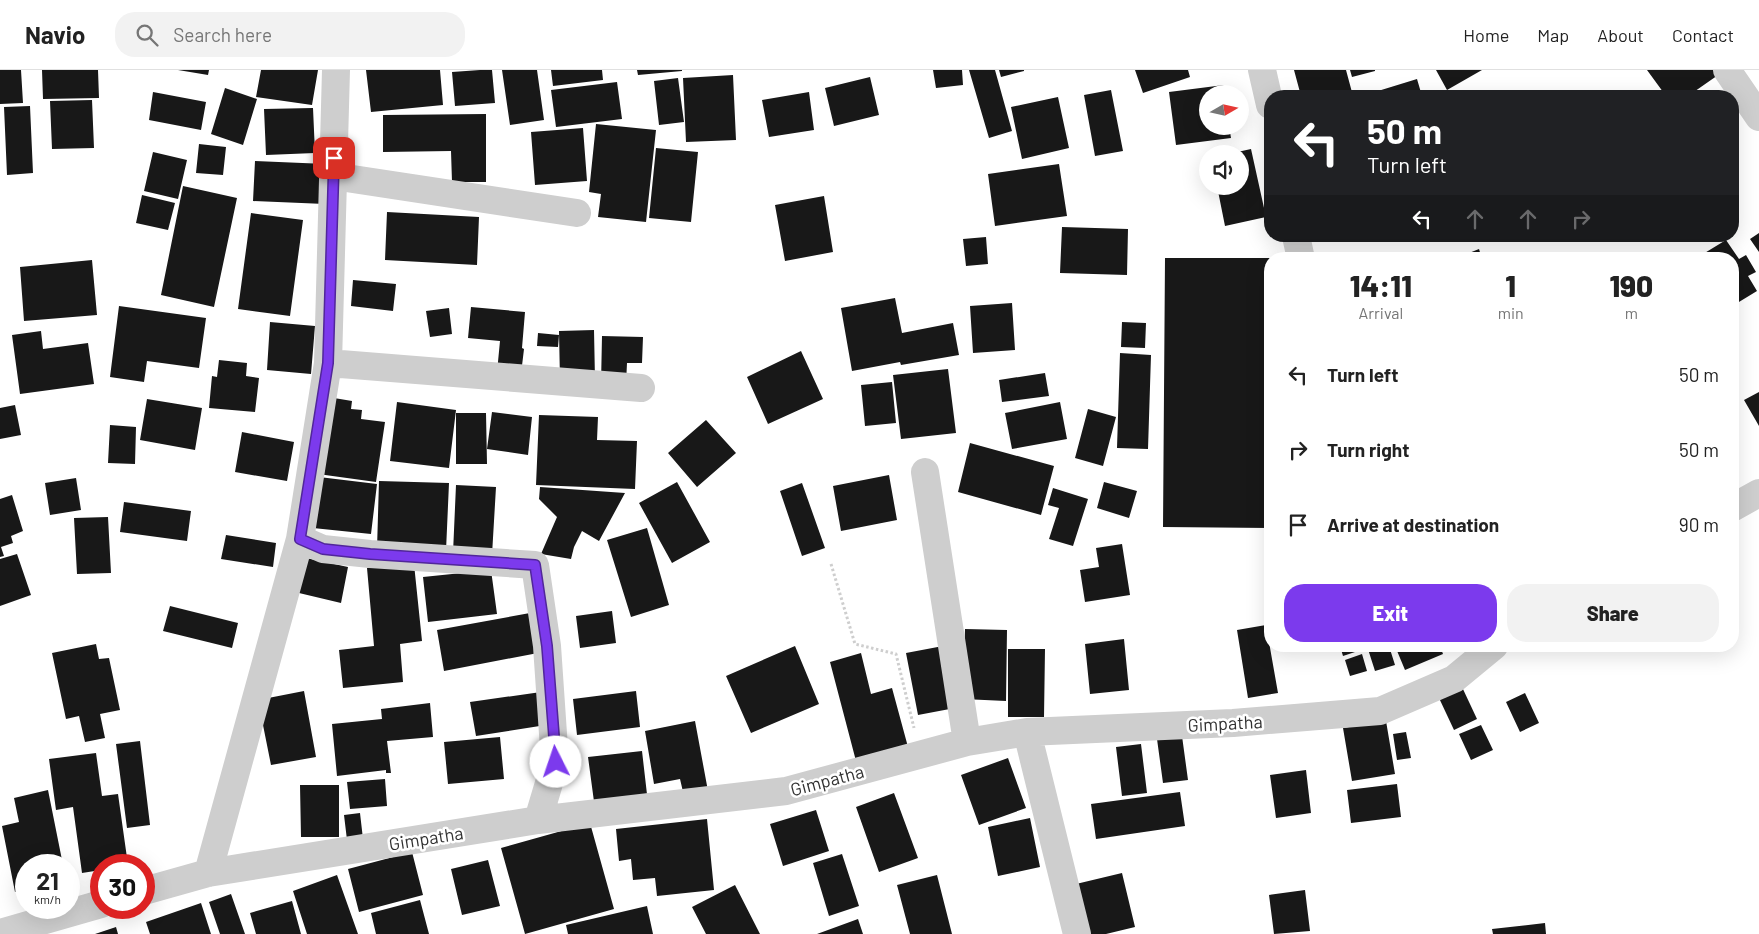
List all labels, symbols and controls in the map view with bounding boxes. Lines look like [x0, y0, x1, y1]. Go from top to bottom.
search box [115, 12, 465, 57]
text: Navio [25, 20, 85, 49]
icon: search [133, 21, 161, 49]
text: Search here [173, 23, 272, 46]
text: Home [1463, 24, 1509, 46]
text: Map [1537, 24, 1569, 46]
text: About [1597, 24, 1644, 46]
text: Contact [1672, 24, 1734, 46]
north arrow [1199, 85, 1249, 135]
map controls [1199, 85, 1249, 195]
text: 50 m [1367, 109, 1442, 151]
icon: left [1284, 110, 1349, 175]
pin [313, 137, 355, 179]
icon: arrive [320, 144, 348, 172]
button: sound [1199, 145, 1249, 195]
text: Turn left [1367, 151, 1447, 177]
icon: left [1408, 205, 1436, 233]
icon: ahead [1461, 205, 1489, 233]
icon: ahead [1514, 205, 1542, 233]
icon: right [1567, 205, 1595, 233]
text: 14:11 [1350, 267, 1412, 303]
text: 1 [1505, 267, 1516, 303]
text: 190 [1609, 267, 1653, 303]
text: Arrival [1358, 303, 1403, 322]
text: min [1498, 303, 1524, 322]
text: m [1625, 303, 1638, 322]
icon: left [1284, 361, 1312, 389]
text: Turn left [1327, 363, 1398, 386]
text: 50 m [1679, 363, 1719, 386]
icon: right [1284, 436, 1312, 464]
text: Turn right [1327, 438, 1409, 461]
text: 50 m [1679, 438, 1719, 461]
icon: arrive [1284, 511, 1312, 539]
text: Arrive at destination [1327, 513, 1499, 536]
text: 90 m [1679, 513, 1719, 536]
button: Exit [1284, 584, 1497, 642]
button: Share [1507, 584, 1719, 642]
street label: Gimpatha [1187, 710, 1263, 736]
position arrow [529, 735, 581, 787]
street label: Gimpatha [788, 760, 866, 800]
street label: Gimpatha [387, 821, 465, 855]
speed limit sign: 30 [90, 854, 155, 919]
text: 21 [36, 865, 59, 895]
text: km/h [34, 892, 61, 906]

